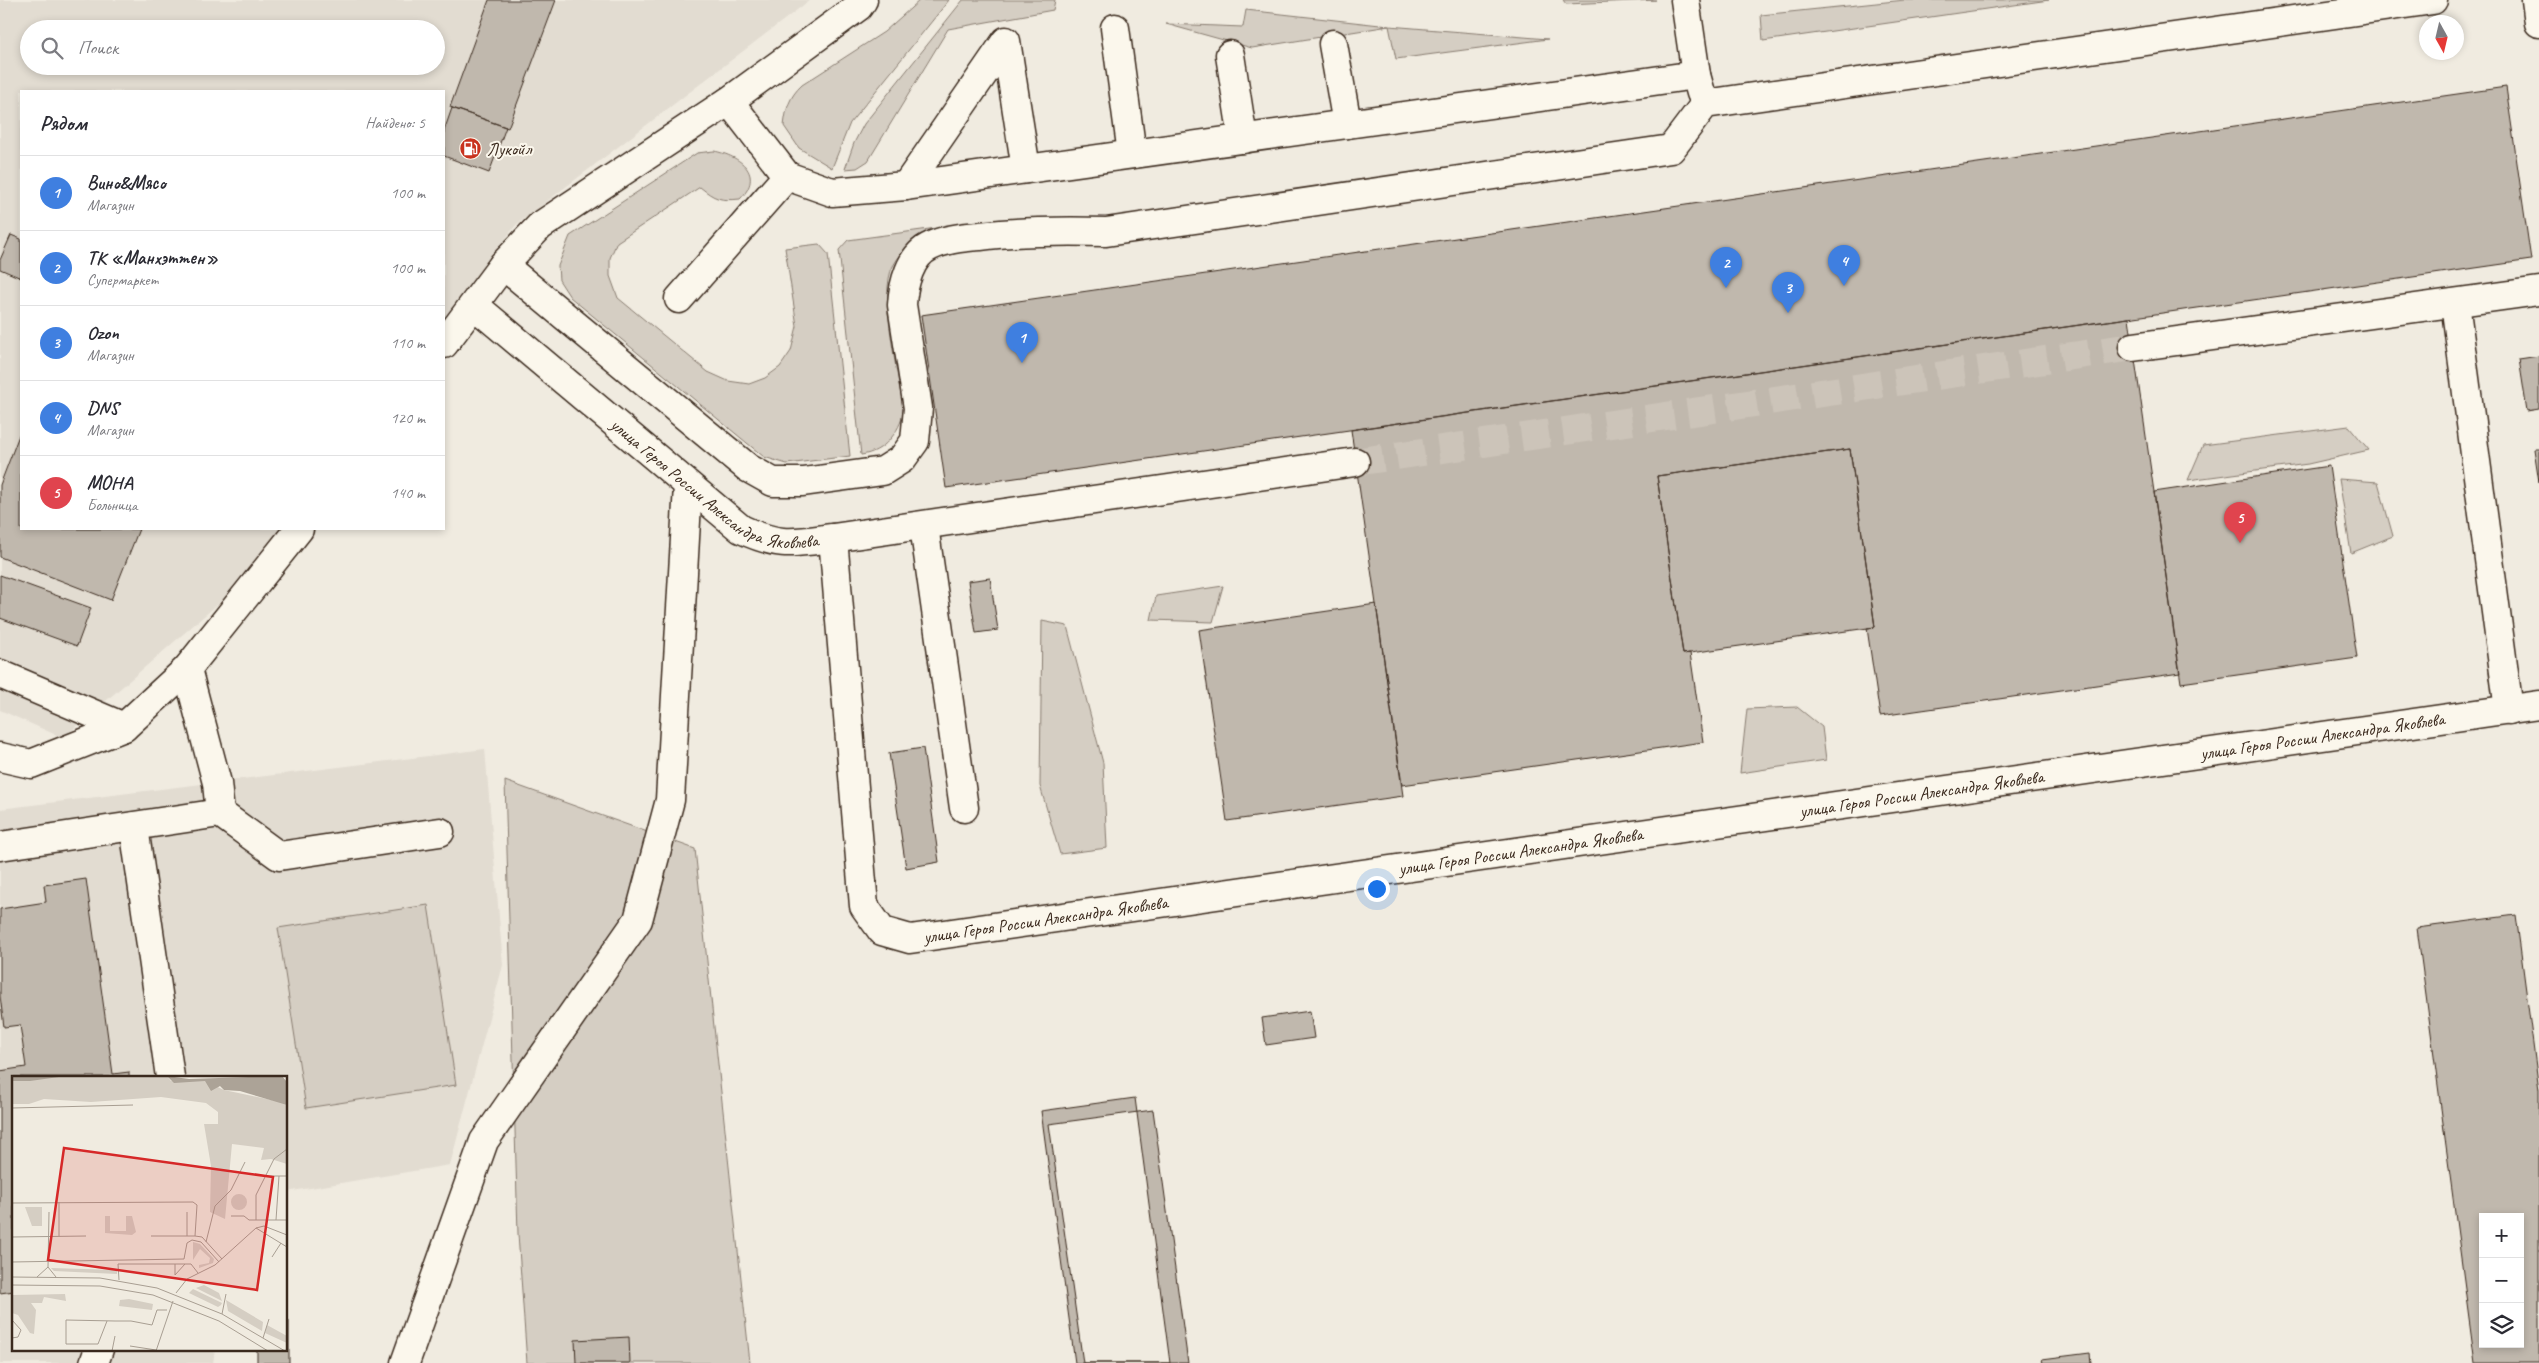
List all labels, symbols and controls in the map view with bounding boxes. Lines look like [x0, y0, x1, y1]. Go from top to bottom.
north arrow [2419, 15, 2464, 60]
search box [20, 20, 445, 75]
icon: search [38, 34, 66, 62]
text: Поиск [78, 36, 118, 60]
text: Рядом [40, 110, 87, 136]
text: Найдено: 5 [365, 113, 425, 133]
fuel station icon: Лукойл [459, 137, 483, 161]
place label: Лукойл [487, 138, 533, 160]
text: Вино&Мясо [87, 171, 166, 195]
text: 1 [52, 183, 60, 203]
text: 100 m [391, 183, 425, 203]
text: Магазин [87, 195, 134, 215]
pin: 4 [1828, 245, 1860, 286]
text: ТК «Манхэттен» [87, 246, 218, 270]
pin: 2 [1710, 247, 1742, 288]
text: 2 [52, 258, 60, 278]
text: 100 m [391, 258, 425, 278]
text: Супермаркет [87, 270, 158, 290]
pin: 3 [1772, 272, 1804, 313]
text: Ozon [87, 321, 119, 345]
pin: 1 [1006, 322, 1038, 363]
text: 3 [52, 333, 60, 353]
text: 110 m [391, 333, 425, 353]
text: Магазин [87, 345, 134, 365]
text: DNS [87, 396, 118, 420]
text: 4 [52, 408, 60, 428]
text: 120 m [391, 408, 425, 428]
street label: улица Героя России Александра Яковлева [605, 413, 821, 553]
text: Магазин [87, 420, 134, 440]
text: МОНА [87, 471, 133, 495]
text: 5 [53, 483, 59, 503]
text: 140 m [391, 483, 425, 503]
text: Больница [87, 495, 137, 515]
pin: 5 [2224, 502, 2256, 543]
street label: улица Героя России Александра Яковлева [2198, 707, 2447, 765]
street label: улица Героя России Александра Яковлева [1797, 765, 2047, 822]
street label: улица Героя России Александра Яковлева [1396, 823, 1646, 880]
your location [1364, 876, 1390, 902]
street label: улица Героя России Александра Яковлева [921, 891, 1171, 948]
inset map [12, 1076, 288, 1350]
map controls [2479, 1213, 2524, 1348]
button: + [2479, 1213, 2524, 1258]
button: − [2479, 1258, 2524, 1303]
button: layers [2479, 1303, 2524, 1348]

